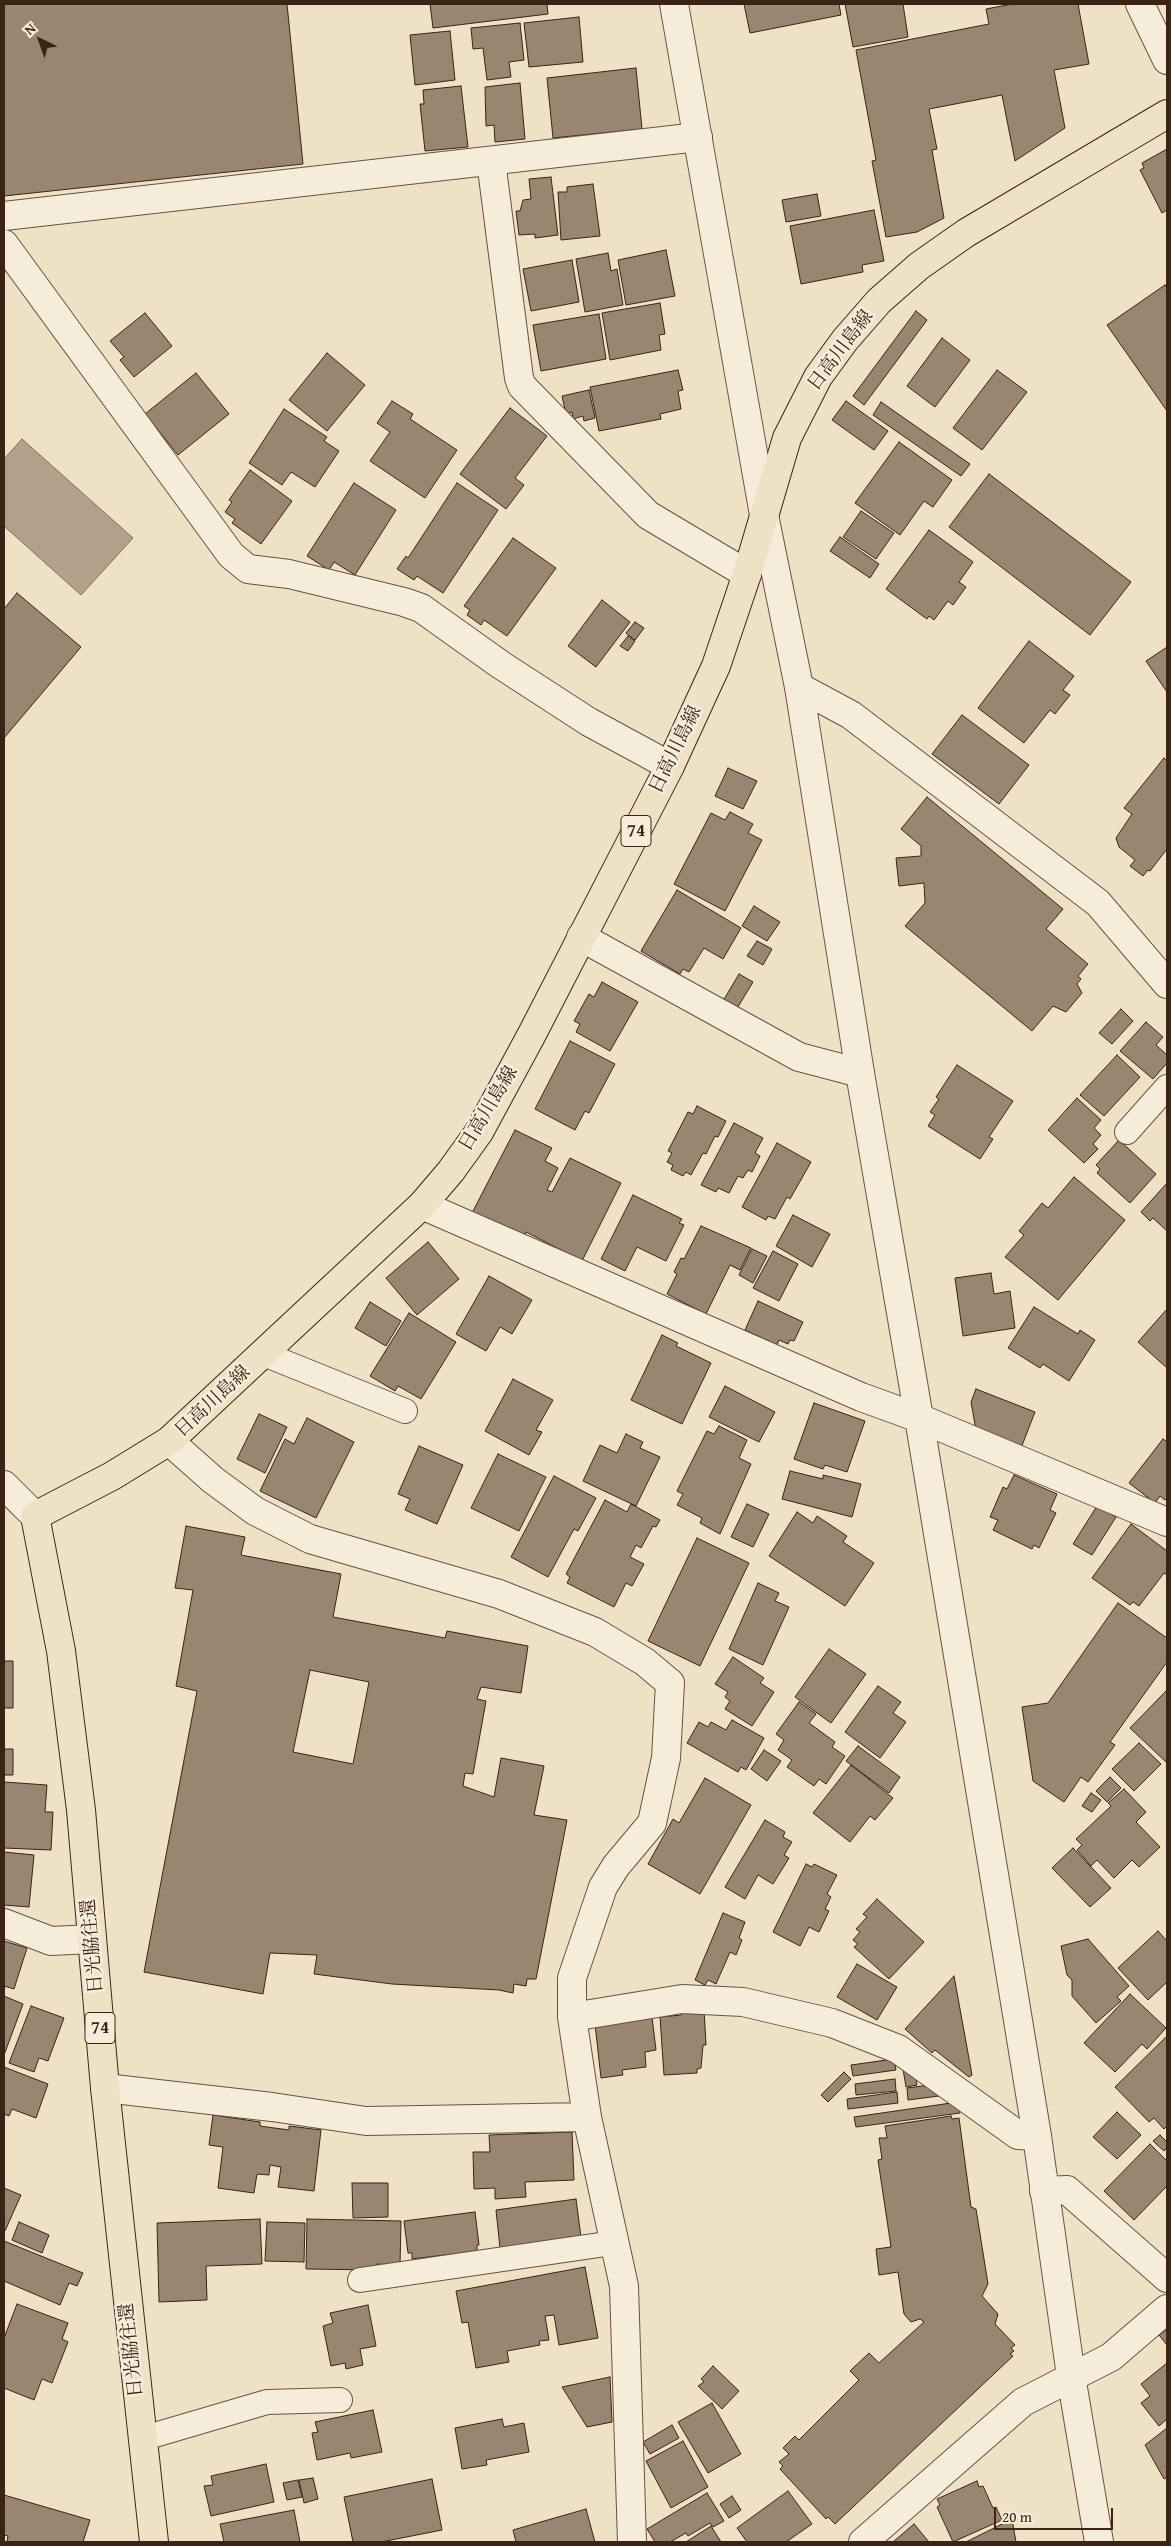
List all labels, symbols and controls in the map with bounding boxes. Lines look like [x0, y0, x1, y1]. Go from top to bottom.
north arrow [15, 15, 65, 65]
text: N [20, 18, 40, 39]
street label: 日高川島線 [803, 306, 879, 396]
street label: 日高川島線 [645, 702, 707, 798]
road number: 74 [621, 816, 651, 846]
street label: 日高川島線 [455, 1062, 523, 1156]
street label: 日高川島線 [170, 1361, 256, 1443]
street label: 日光脇往還 [78, 1898, 108, 1994]
road number: 74 [85, 2012, 115, 2044]
street label: 日光脇往還 [116, 2302, 148, 2398]
scale bar [996, 2498, 1115, 2530]
text: 20 m [1002, 2506, 1032, 2527]

